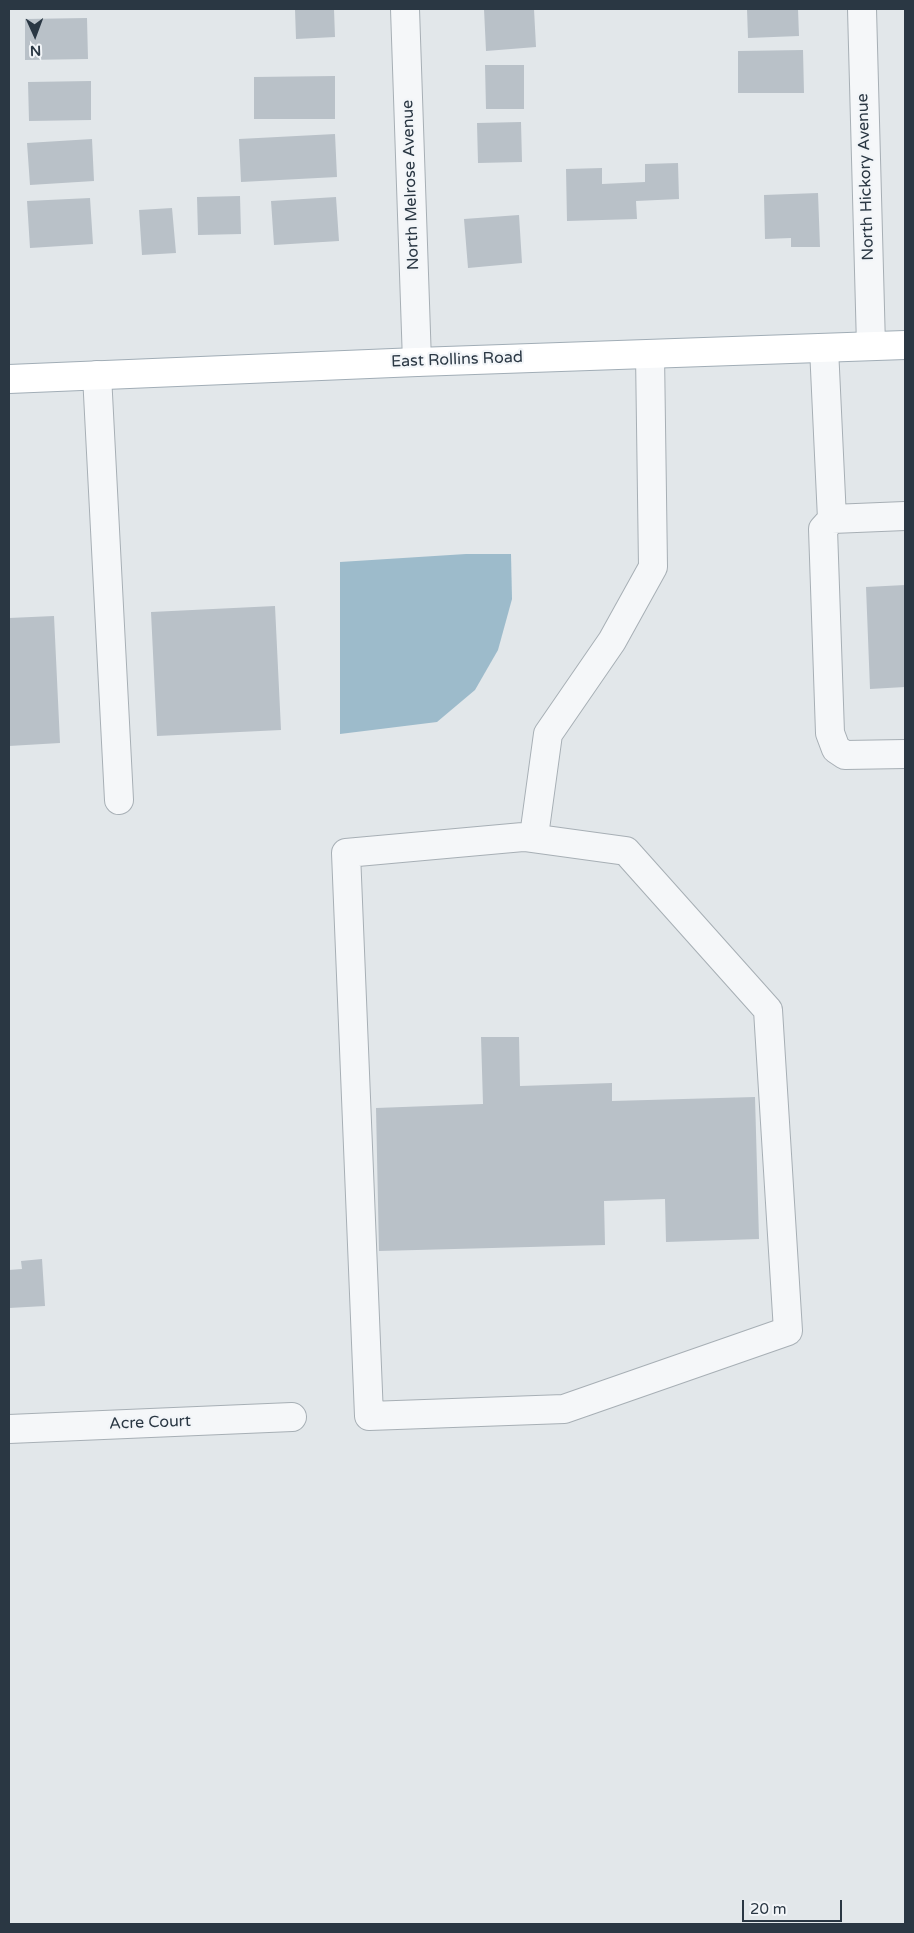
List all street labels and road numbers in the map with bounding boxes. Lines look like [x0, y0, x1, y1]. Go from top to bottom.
street label: North Hickory Avenue [853, 93, 879, 261]
street label: North Melrose Avenue [398, 99, 424, 271]
street label: East Rollins Road [391, 348, 523, 372]
street label: Acre Court [109, 1412, 191, 1434]

